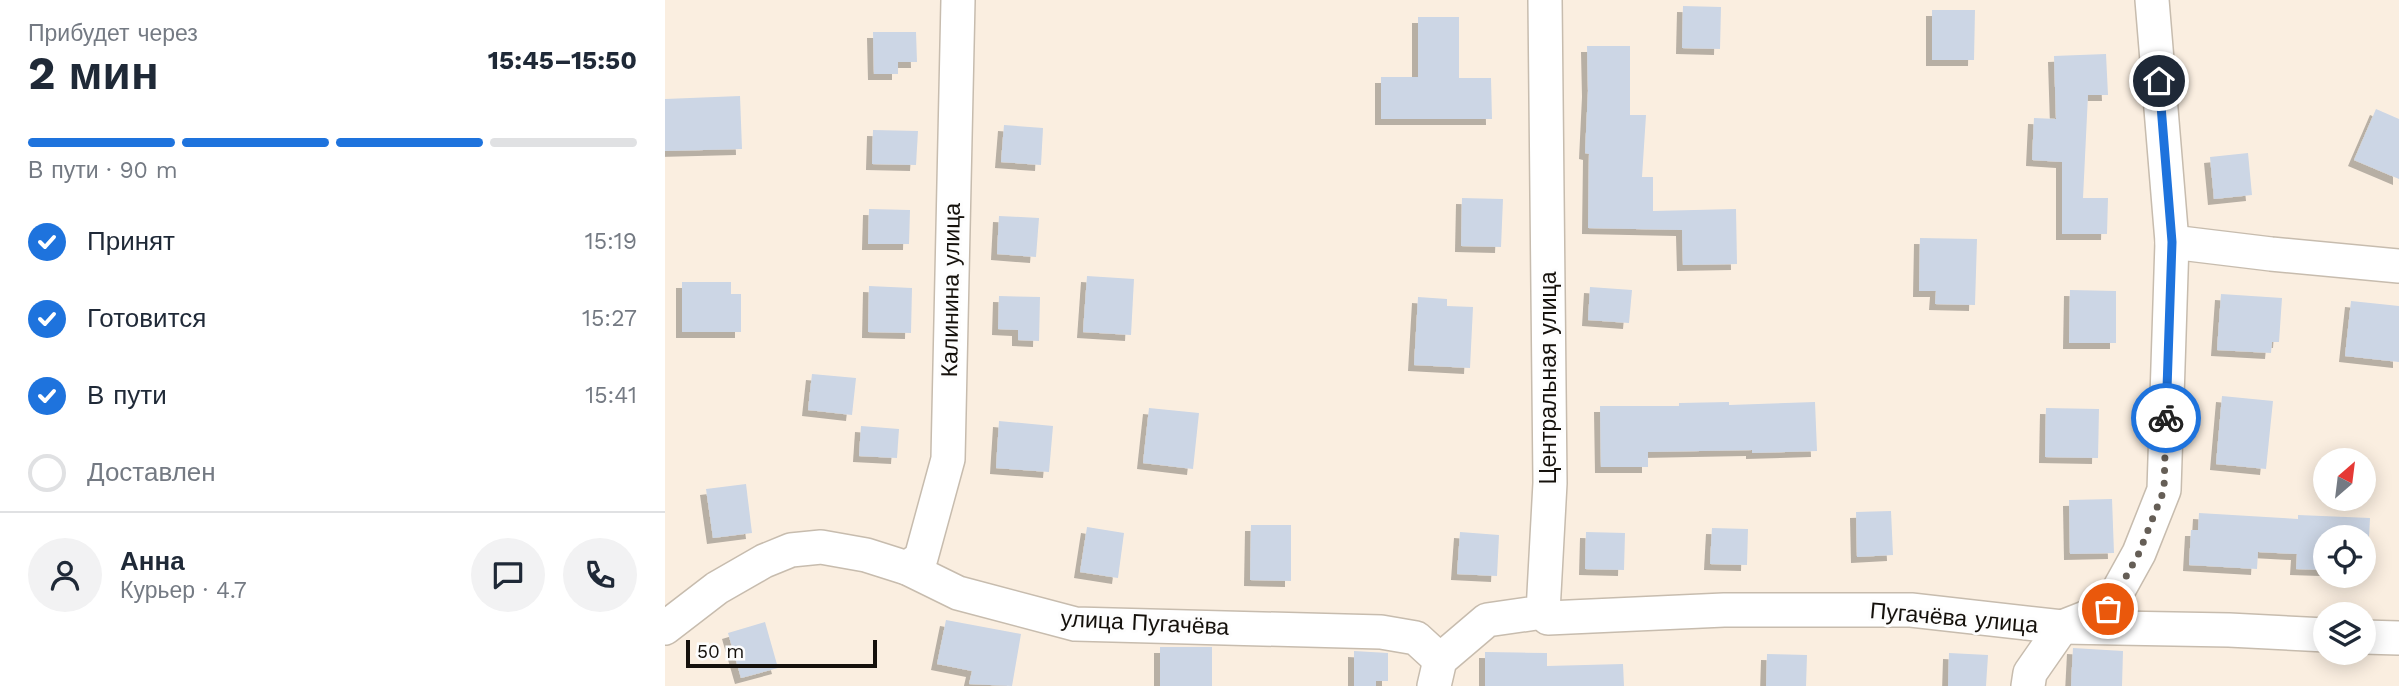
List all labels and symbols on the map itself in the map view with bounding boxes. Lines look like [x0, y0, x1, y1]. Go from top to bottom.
pin [2129, 51, 2189, 111]
street label: Калинина улица [936, 202, 966, 378]
street label: Центральная улица [1535, 271, 1562, 485]
courier [2131, 383, 2201, 453]
north arrow [2313, 448, 2377, 511]
pin [2078, 579, 2138, 639]
street label: Пугачёва улица [1869, 597, 2039, 639]
street label: улица Пугачёва [1060, 605, 1230, 641]
scale bar [686, 637, 877, 669]

